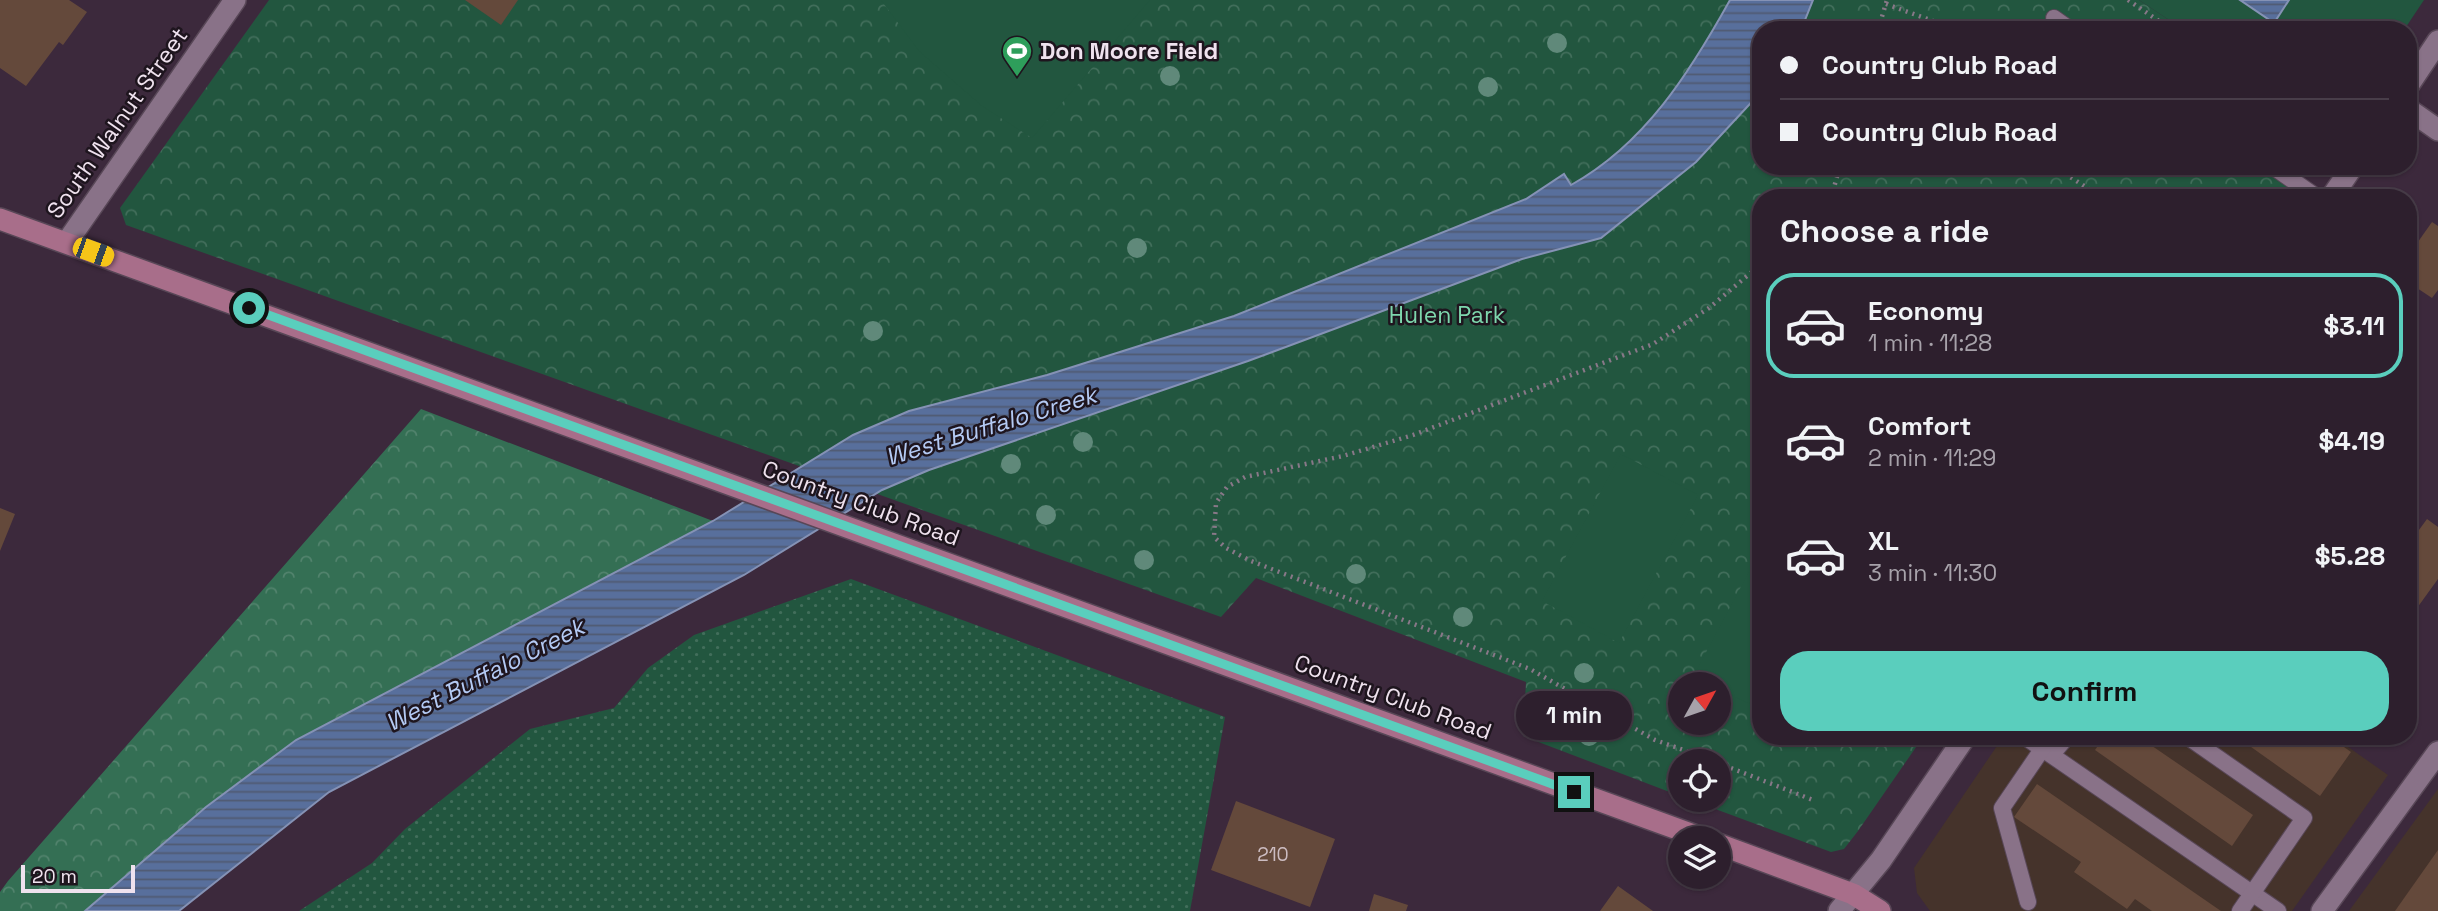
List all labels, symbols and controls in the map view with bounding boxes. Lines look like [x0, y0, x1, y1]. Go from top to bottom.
street label: South Walnut Street [40, 22, 194, 224]
sports icon: Don Moore Field [1000, 34, 1034, 78]
place label: Don Moore Field [1040, 36, 1218, 66]
text: Country Club Road [1822, 48, 2058, 82]
text: Country Club Road [1822, 115, 2058, 149]
text: Choose a ride [1780, 211, 1990, 251]
car [70, 235, 117, 269]
route start [233, 292, 265, 324]
icon: car [1784, 294, 1847, 357]
text: Economy [1868, 294, 1984, 328]
park label: Hulen Park [1389, 300, 1505, 330]
text: $3.11 [2324, 309, 2385, 343]
text: 1 min · 11:28 [1868, 328, 1992, 358]
water label: West Buffalo Creek [882, 378, 1103, 472]
icon: car [1784, 409, 1847, 472]
text: Comfort [1868, 409, 1971, 443]
text: $4.19 [2318, 424, 2385, 458]
text: 2 min · 11:29 [1868, 443, 1996, 473]
street label: Country Club Road [758, 453, 964, 553]
icon: car [1784, 524, 1847, 587]
text: XL [1868, 524, 1899, 558]
text: $5.28 [2315, 539, 2385, 573]
text: 3 min · 11:30 [1868, 558, 1997, 588]
water label: West Buffalo Creek [380, 610, 592, 738]
street label: Country Club Road [1290, 647, 1496, 747]
button: Confirm [1780, 651, 2389, 731]
north arrow [1668, 672, 1731, 735]
map controls [1668, 672, 1731, 889]
callout: 1 min [1516, 690, 1632, 740]
text: 1 min [1546, 700, 1602, 730]
button: locate [1668, 749, 1731, 812]
route end [1558, 776, 1590, 808]
button: layers [1668, 826, 1731, 889]
house number: 210 [1257, 842, 1289, 867]
scale bar [21, 862, 135, 894]
text: 20 m [32, 864, 77, 889]

